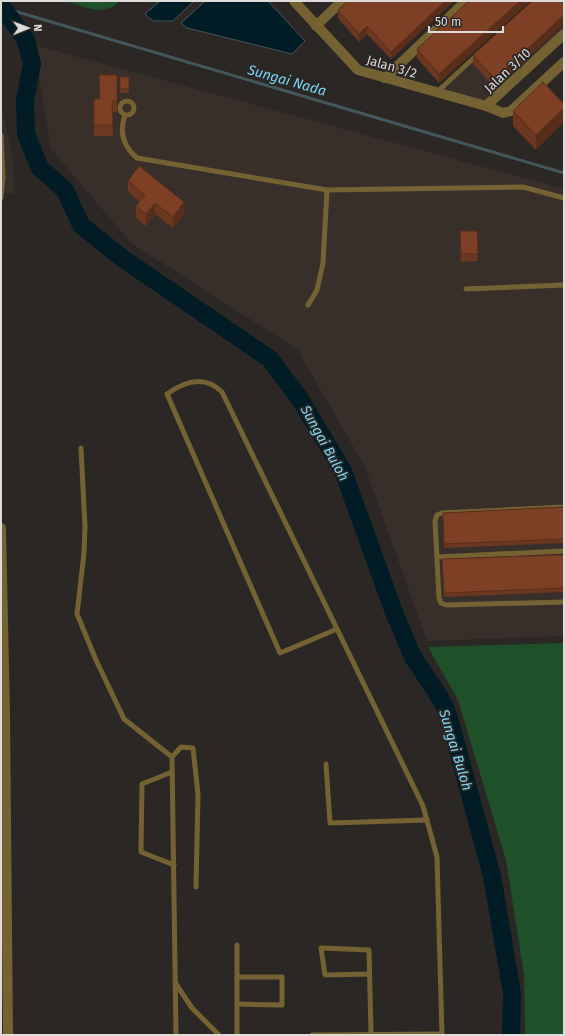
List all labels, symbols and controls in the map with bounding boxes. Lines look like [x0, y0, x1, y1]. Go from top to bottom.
north arrow [8, 8, 48, 48]
scale bar [429, 8, 503, 34]
text: 50 m [435, 15, 461, 29]
text: N [31, 24, 44, 32]
street label: Jalan 3/10 [481, 45, 534, 96]
street label: Jalan 3/2 [365, 52, 419, 81]
water label: Sungai Nada [245, 61, 328, 100]
water label: Sungai Buloh [296, 401, 352, 484]
water label: Sungai Buloh [435, 707, 476, 793]

